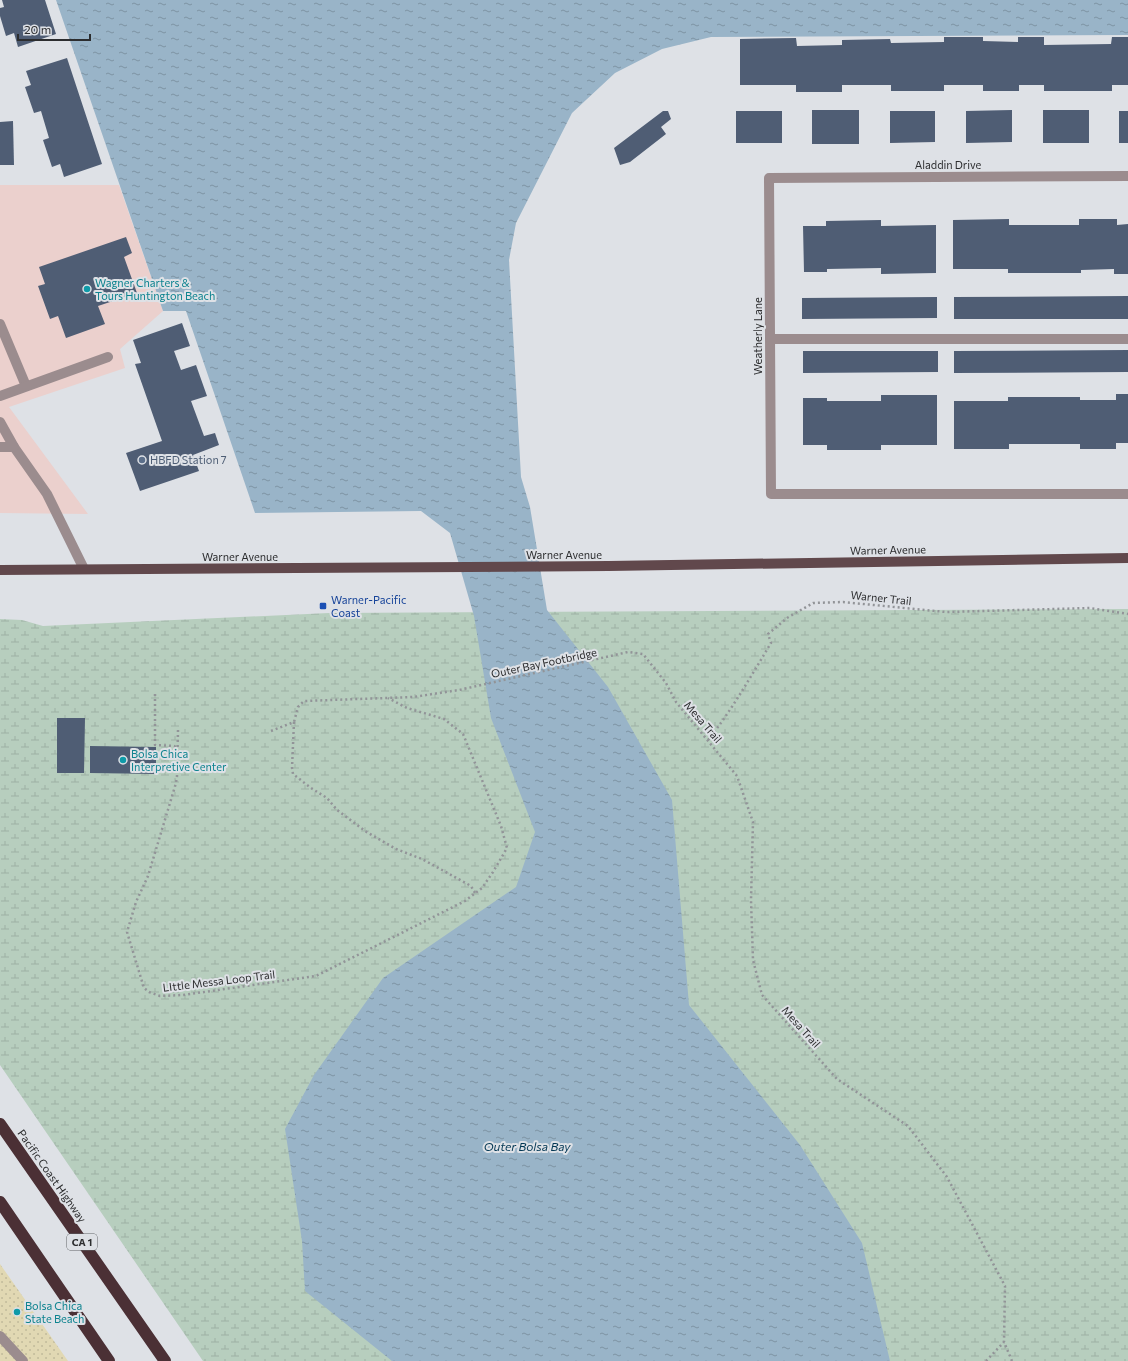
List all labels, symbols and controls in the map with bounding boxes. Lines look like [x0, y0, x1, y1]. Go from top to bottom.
scale bar [18, 16, 90, 42]
text: 20 m [24, 22, 51, 36]
street label: Aladdin Drive [915, 158, 982, 171]
place label: Wagner Charters & Tours Huntington Beach [95, 276, 215, 302]
marker: Wagner Charters & Tours Huntington Beach [82, 284, 92, 294]
street label: Weatherly Lane [751, 297, 764, 375]
place label: HBFD Station 7 [150, 453, 227, 466]
marker: HBFD Station 7 [137, 455, 147, 465]
street label: Warner Avenue [850, 542, 926, 557]
street label: Warner Avenue [526, 548, 602, 561]
street label: Warner Avenue [202, 550, 278, 563]
street label: Warner Trail [850, 588, 912, 607]
place label: Warner-Pacific Coast [331, 593, 406, 619]
marker: Warner-Pacific Coast [318, 601, 328, 611]
street label: Outer Bay Footbridge [490, 645, 598, 680]
street label: Mesa Trail [682, 698, 725, 745]
place label: Bolsa Chica Interpretive Center [131, 747, 227, 773]
marker: Bolsa Chica Interpretive Center [118, 755, 128, 765]
street label: LIttle Messa Loop Trail [162, 967, 276, 994]
street label: Mesa Trail [779, 1003, 823, 1050]
street label: Pacific Coast Highway [15, 1127, 90, 1225]
water label: Outer Bolsa Bay [484, 1139, 571, 1153]
road number: CA 1 [67, 1234, 97, 1250]
place label: Bolsa Chica State Beach [25, 1299, 84, 1325]
marker: Bolsa Chica State Beach [12, 1307, 22, 1317]

